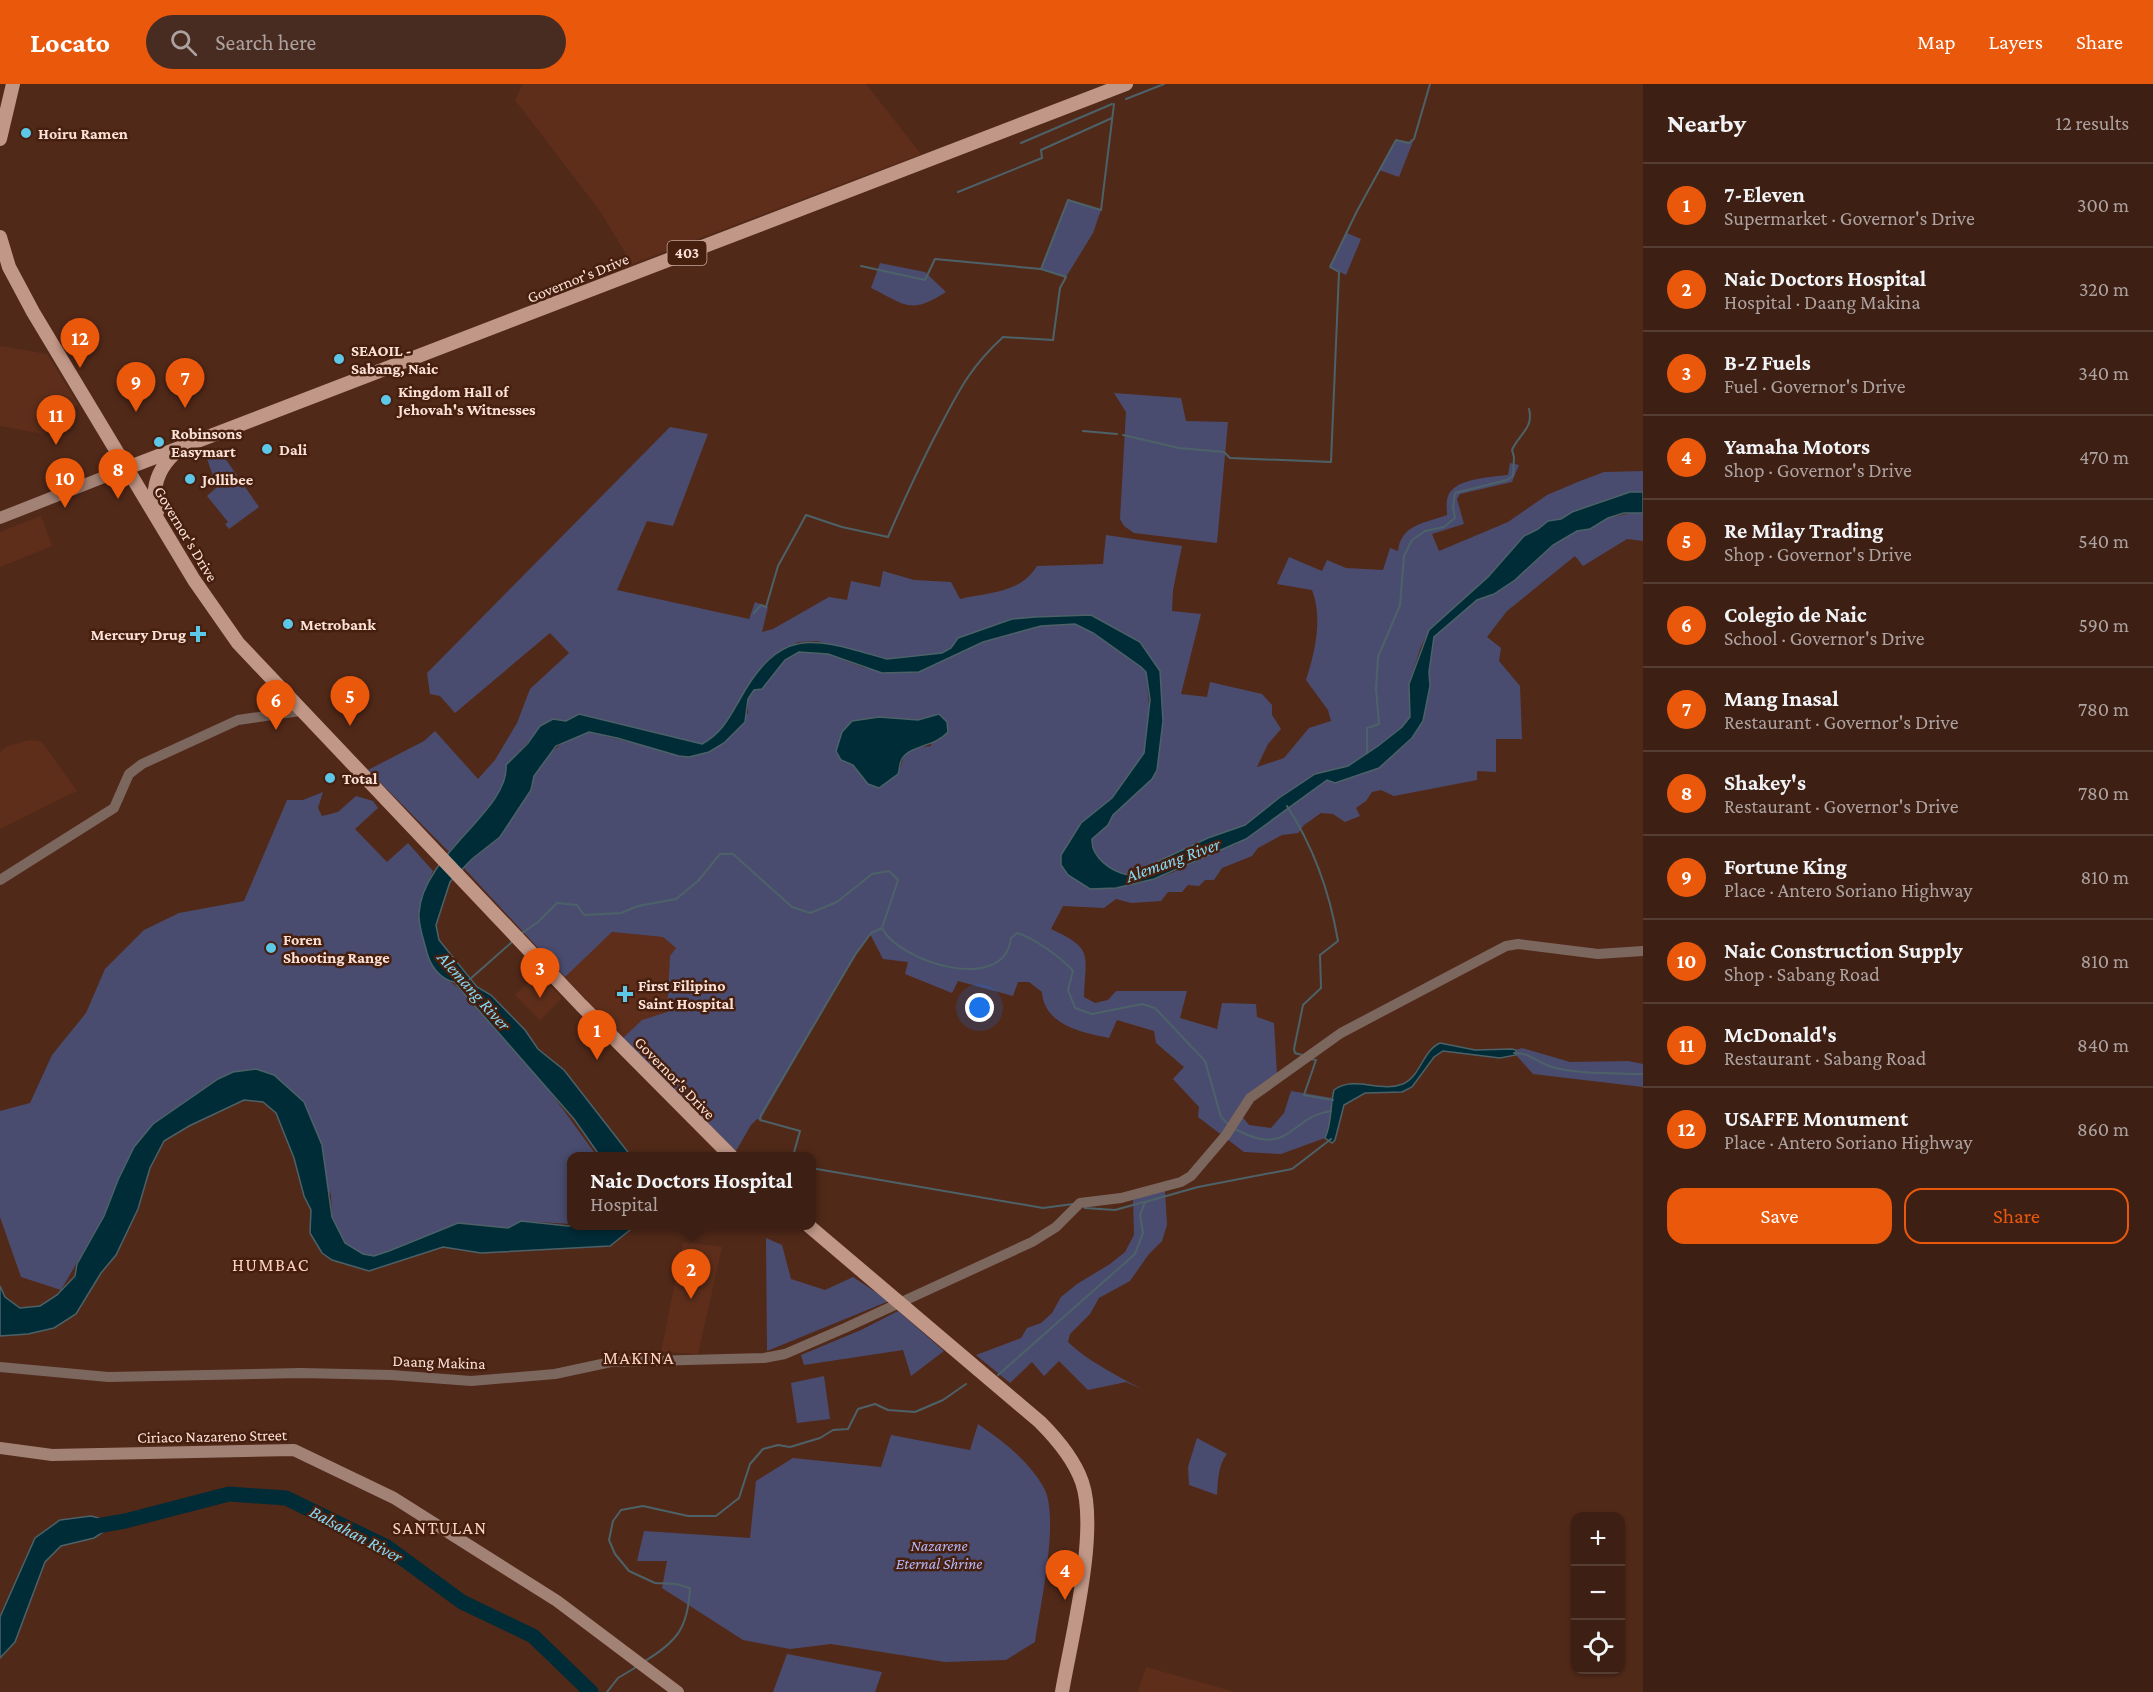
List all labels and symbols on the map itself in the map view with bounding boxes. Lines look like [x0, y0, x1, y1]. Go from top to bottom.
place label: Hoiru Ramen [38, 125, 128, 142]
marker: Hoiru Ramen [19, 126, 33, 140]
road number: 403 [668, 241, 706, 265]
street label: Governor's Drive [525, 250, 631, 306]
pin: 12 [60, 318, 100, 368]
place label: SEAOIL - Sabang, Naic [351, 342, 438, 377]
marker: SEAOIL - Sabang, Naic [332, 352, 346, 366]
pin: 7 [166, 358, 204, 408]
pin: 9 [116, 362, 156, 412]
place label: Kingdom Hall of Jehovah's Witnesses [396, 383, 536, 418]
marker: Kingdom Hall of Jehovah's Witnesses [379, 393, 393, 407]
pin: 11 [36, 396, 76, 445]
place label: Robinsons Easymart [171, 425, 242, 460]
marker: Robinsons Easymart [152, 435, 166, 449]
place label: Dali [279, 441, 308, 458]
marker: Dali [260, 442, 274, 456]
pin: 8 [98, 450, 138, 499]
pin: 10 [46, 458, 84, 508]
place label: Jollibee [200, 471, 254, 488]
marker: Jollibee [183, 472, 197, 486]
street label: Governor's Drive [151, 483, 221, 585]
place label: Metrobank [300, 616, 376, 633]
marker: Metrobank [281, 617, 295, 631]
place label: Mercury Drug [90, 626, 186, 643]
marker: Mercury Drug [191, 627, 205, 641]
pin: 5 [330, 676, 370, 726]
pin: 6 [256, 680, 296, 730]
place label: Total [342, 770, 378, 787]
marker: Total [323, 771, 337, 785]
water label: Alemang River [1122, 833, 1224, 887]
place label: Foren Shooting Range [283, 931, 390, 966]
marker: Foren Shooting Range [264, 941, 278, 955]
water label: Alemang River [433, 947, 515, 1035]
pin: 3 [520, 948, 560, 998]
place label: First Filipino Saint Hospital [638, 977, 734, 1012]
marker: First Filipino Saint Hospital [616, 985, 634, 1003]
your location [965, 993, 994, 1022]
pin: 1 [578, 1010, 616, 1060]
street label: Governor's Drive [631, 1033, 719, 1123]
pin: 2 [672, 1250, 710, 1299]
district label: HUMBAC [232, 1255, 310, 1275]
district label: MAKINA [603, 1348, 675, 1368]
street label: Daang Makina [392, 1352, 487, 1373]
street label: Ciriaco Nazareno Street [137, 1426, 288, 1446]
water label: Balsahan River [306, 1501, 406, 1567]
district label: SANTULAN [392, 1518, 488, 1538]
park label: Nazarene Eternal Shrine [896, 1537, 982, 1572]
pin: 4 [1046, 1550, 1084, 1600]

